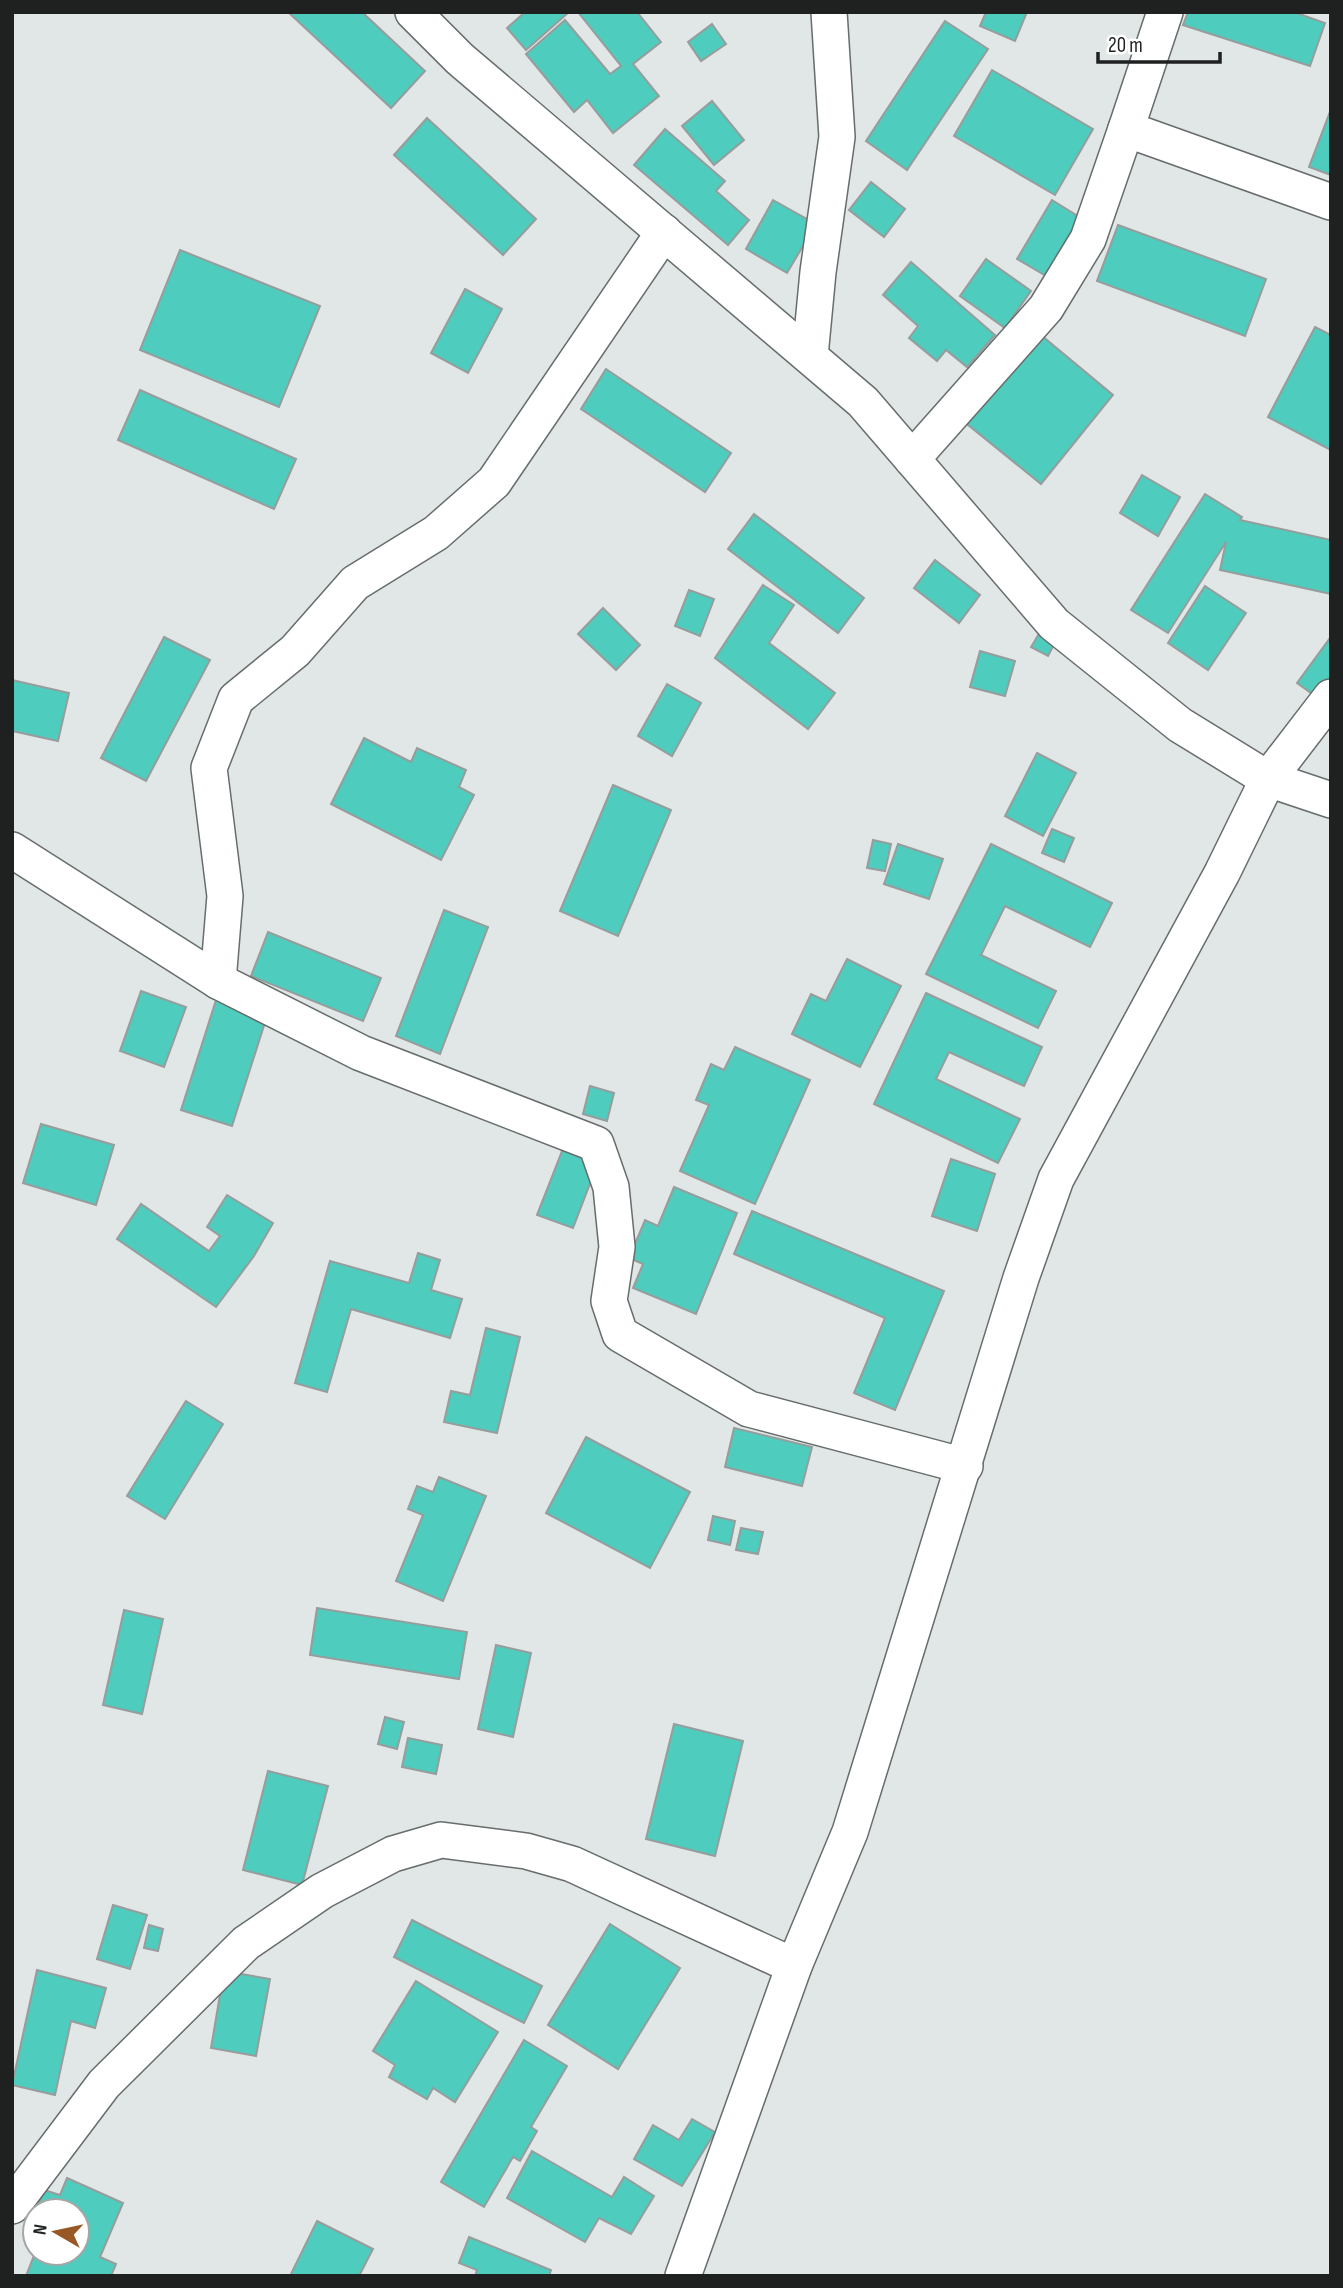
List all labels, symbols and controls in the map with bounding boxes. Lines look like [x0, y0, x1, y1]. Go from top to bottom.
scale bar [1098, 21, 1220, 65]
text: 20 m [1108, 33, 1143, 58]
north arrow [21, 2197, 91, 2267]
text: N [29, 2223, 53, 2236]

